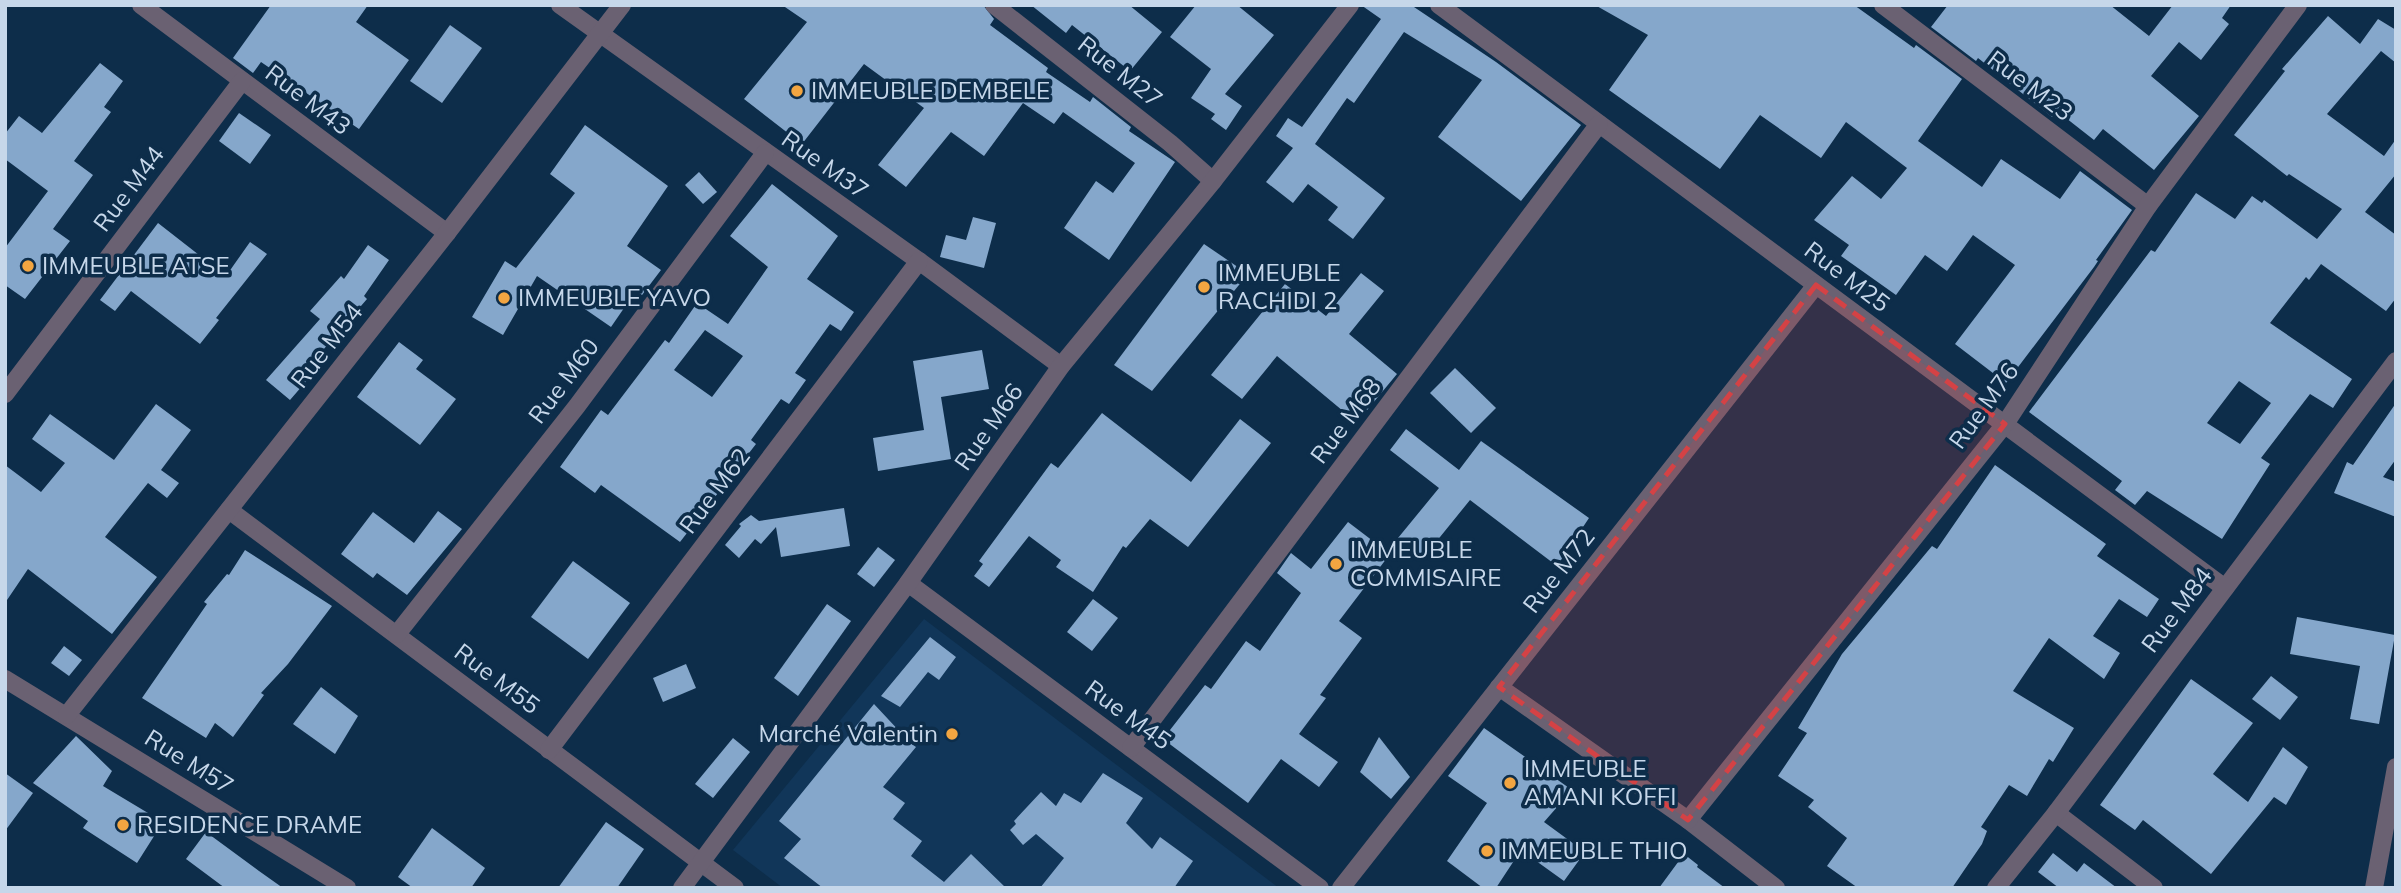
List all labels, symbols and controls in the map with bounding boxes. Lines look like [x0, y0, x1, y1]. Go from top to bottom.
street label: Rue M27 [1072, 29, 1169, 114]
street label: Rue M23 [1982, 43, 2079, 127]
street label: Rue M43 [260, 57, 357, 141]
place label: IMMEUBLE DEMBELE [811, 75, 1050, 105]
marker: IMMEUBLE DEMBELE [789, 83, 805, 99]
street label: Rue M37 [776, 123, 875, 205]
street label: Rue M44 [86, 140, 170, 237]
street label: Rue M25 [1799, 234, 1896, 318]
place label: IMMEUBLE ATSE [42, 250, 230, 280]
place label: IMMEUBLE RACHIDI 2 [1218, 257, 1341, 315]
marker: IMMEUBLE ATSE [20, 258, 36, 274]
marker: IMMEUBLE RACHIDI 2 [1196, 279, 1212, 295]
place label: IMMEUBLE YAVO [518, 282, 711, 312]
marker: IMMEUBLE YAVO [496, 290, 512, 306]
street label: Rue M54 [284, 297, 369, 394]
street label: Rue M60 [521, 332, 605, 429]
street label: Rue M76 [1942, 356, 2024, 454]
street label: Rue M68 [1303, 372, 1387, 469]
street label: Rue M66 [947, 377, 1029, 476]
street label: Rue M62 [672, 442, 756, 539]
street label: Rue M72 [1516, 522, 1601, 619]
place label: IMMEUBLE COMMISAIRE [1350, 534, 1501, 592]
marker: IMMEUBLE COMMISAIRE [1328, 556, 1344, 572]
street label: Rue M84 [2134, 561, 2218, 658]
street label: Rue M55 [449, 636, 546, 720]
street label: Rue M45 [1080, 673, 1178, 755]
place label: Marché Valentin [758, 718, 938, 748]
street label: Rue M57 [140, 722, 240, 800]
marker: Marché Valentin [944, 726, 960, 742]
place label: IMMEUBLE AMANI KOFFI [1524, 753, 1677, 811]
marker: IMMEUBLE AMANI KOFFI [1502, 775, 1518, 791]
place label: RESIDENCE DRAME [137, 809, 362, 839]
marker: RESIDENCE DRAME [115, 817, 131, 833]
place label: IMMEUBLE THIO [1501, 835, 1687, 865]
marker: IMMEUBLE THIO [1479, 843, 1495, 859]

